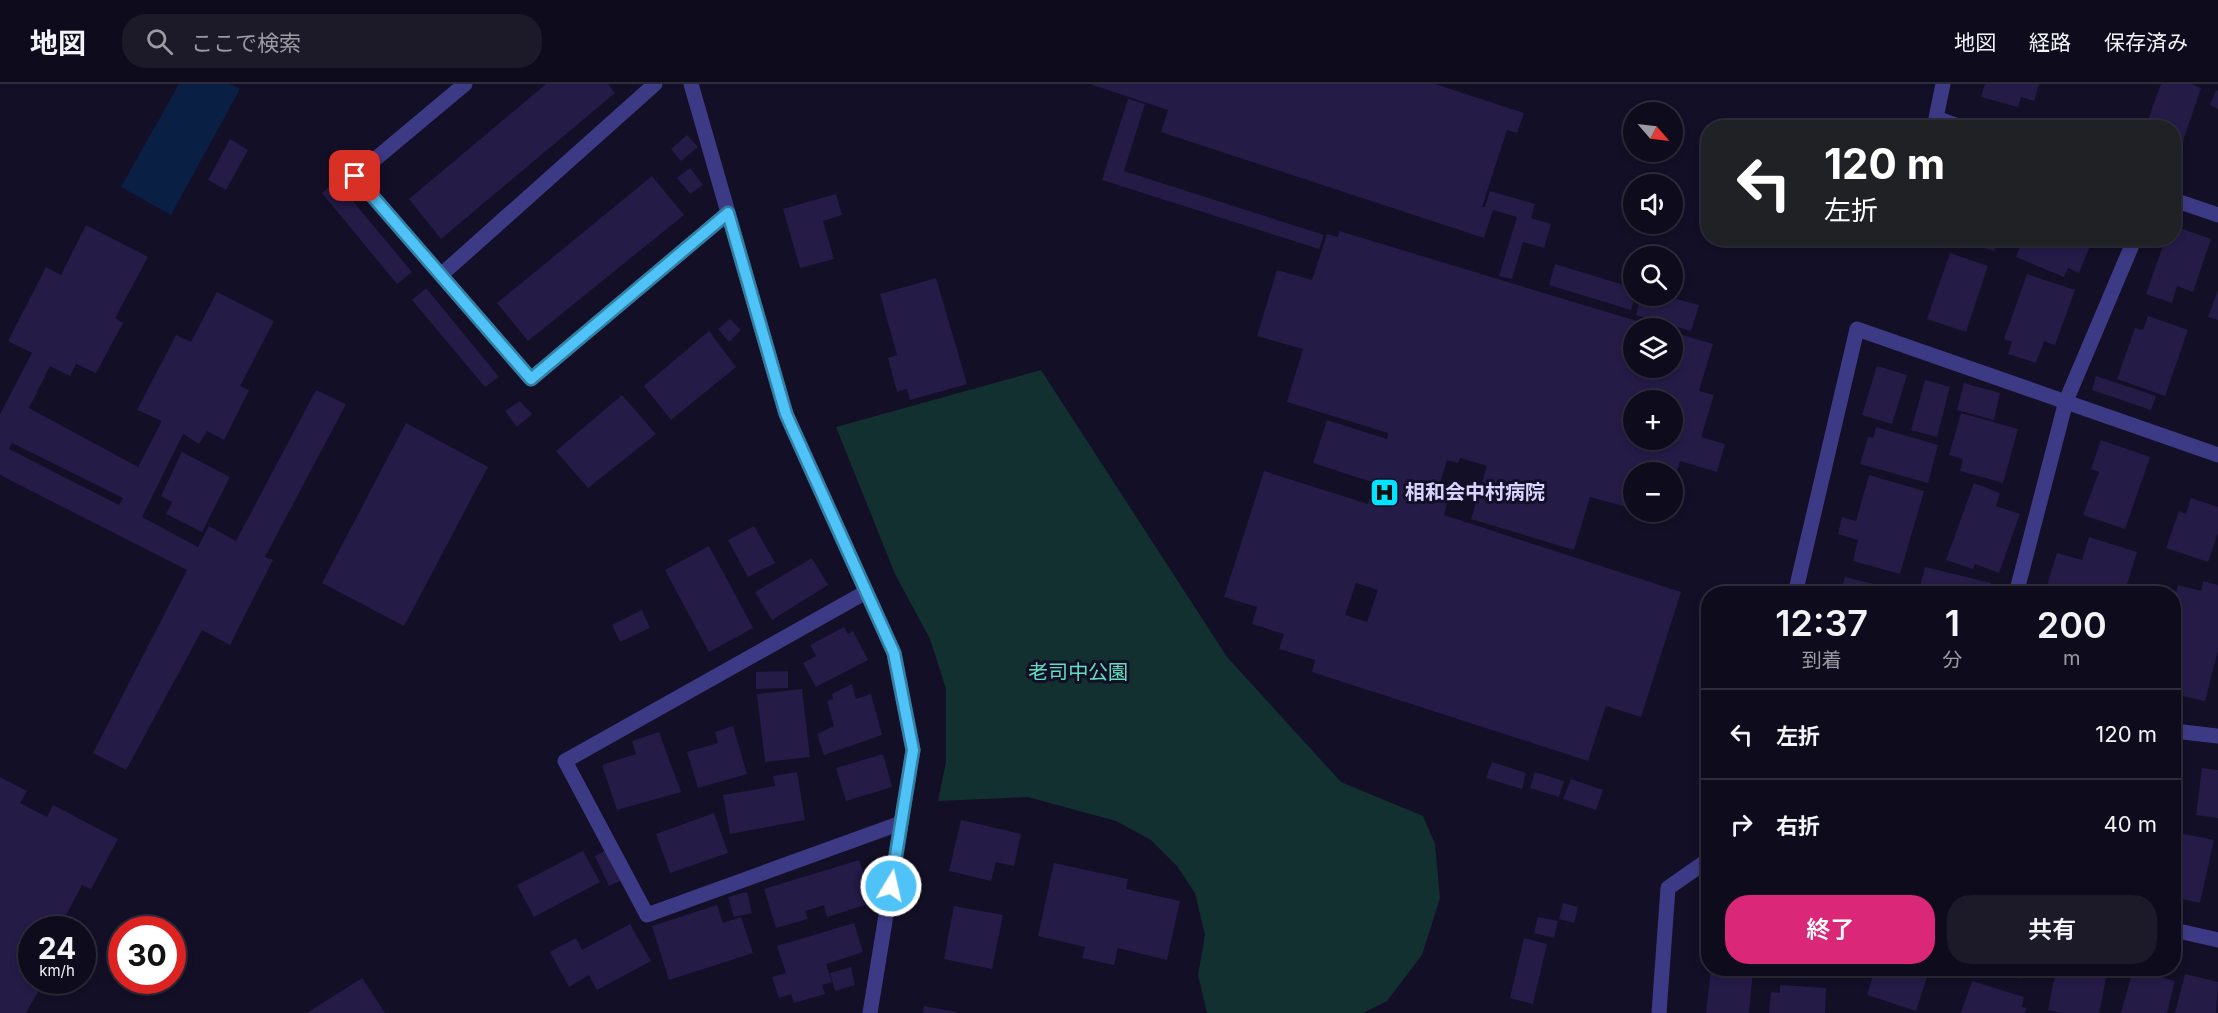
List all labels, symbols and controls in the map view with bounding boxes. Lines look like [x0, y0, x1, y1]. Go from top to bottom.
search box [122, 14, 542, 68]
icon: search [143, 25, 176, 58]
text: 地図 [30, 26, 86, 60]
text: ここで検索 [191, 30, 301, 56]
text: 地図 [1954, 30, 1996, 55]
text: 経路 [2029, 30, 2071, 55]
text: 保存済み [2104, 30, 2188, 55]
north arrow [1623, 102, 1683, 162]
map controls [1623, 102, 1683, 522]
text: 120 m [1824, 138, 1945, 189]
icon: left [1725, 144, 1803, 222]
pin [329, 150, 380, 201]
icon: arrive [338, 159, 371, 192]
button: sound [1623, 174, 1683, 234]
text: 左折 [1824, 194, 1878, 227]
button: search [1623, 246, 1683, 306]
button: layers [1623, 318, 1683, 378]
button: + [1623, 390, 1683, 450]
button: − [1623, 462, 1683, 522]
hospital icon: 相和会中村病院 [1368, 476, 1400, 508]
place label: 相和会中村病院 [1405, 480, 1545, 504]
text: 12:37 [1775, 601, 1868, 645]
text: 1 [1945, 601, 1960, 645]
text: 200 [2037, 603, 2107, 647]
text: m [2063, 646, 2080, 670]
text: 到着 [1802, 648, 1842, 672]
text: 分 [1942, 648, 1962, 672]
park label: 老司中公園 [1028, 660, 1128, 684]
icon: left [1725, 718, 1758, 751]
text: 120 m [2095, 721, 2157, 747]
text: 左折 [1776, 723, 1820, 749]
icon: right [1725, 808, 1758, 841]
text: 40 m [2103, 811, 2157, 837]
text: 右折 [1776, 813, 1820, 839]
position arrow [859, 854, 923, 918]
button: 終了 [1725, 895, 1935, 964]
button: 共有 [1947, 895, 2157, 964]
speed limit sign: 30 [108, 916, 186, 994]
text: 24 [38, 930, 76, 966]
text: km/h [39, 961, 75, 980]

